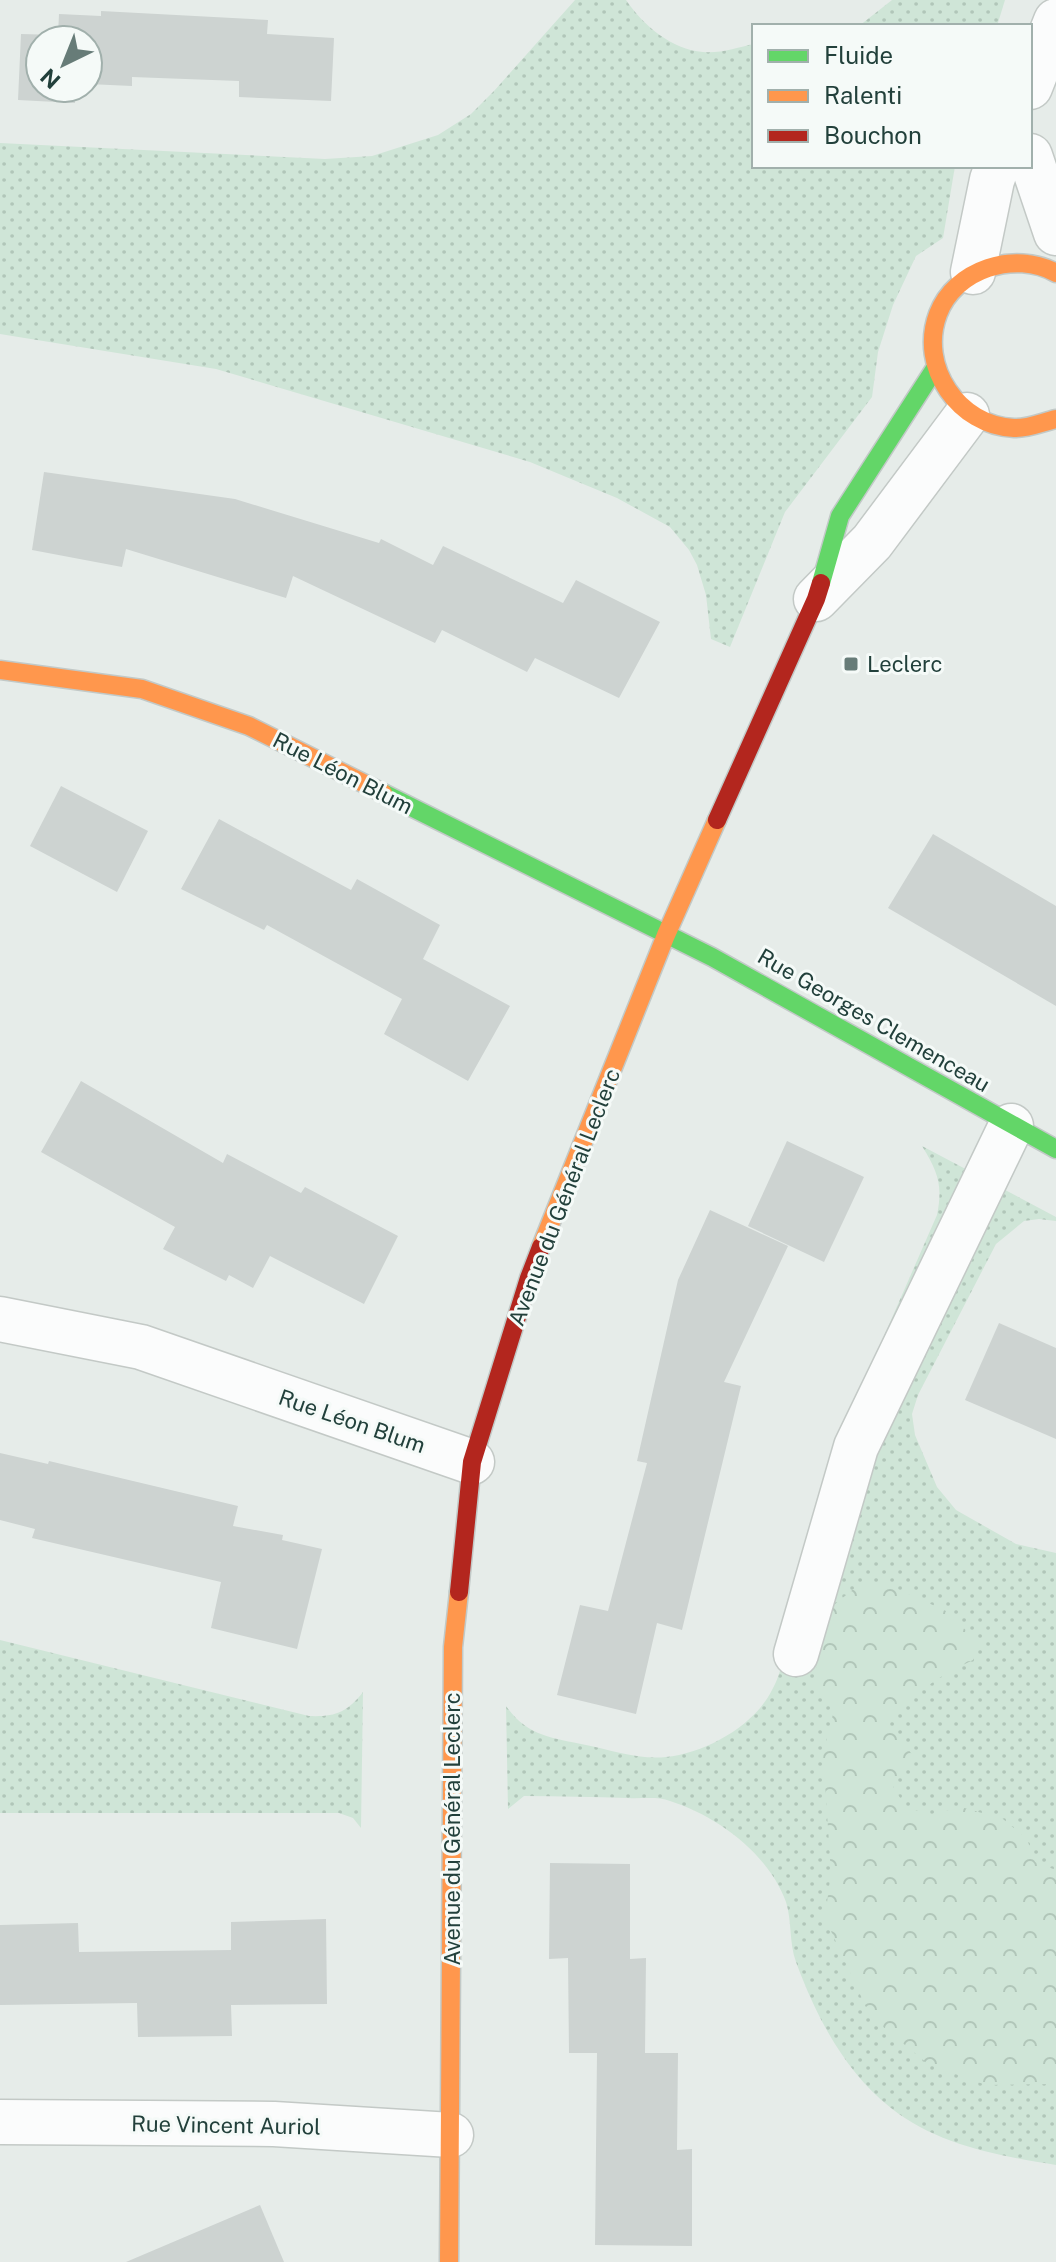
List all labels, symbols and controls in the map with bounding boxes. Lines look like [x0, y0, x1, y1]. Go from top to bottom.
north arrow [24, 24, 104, 104]
legend [752, 24, 1032, 168]
text: Fluide [824, 41, 893, 69]
text: N [35, 63, 66, 94]
text: Ralenti [824, 81, 902, 109]
text: Bouchon [824, 121, 922, 149]
place label: Leclerc [867, 651, 943, 677]
marker: Leclerc [842, 655, 860, 673]
street label: Rue Léon Blum [269, 727, 417, 819]
street label: Rue Georges Clemenceau [753, 943, 995, 1097]
street label: Avenue du Général Leclerc [503, 1065, 625, 1329]
street label: Rue Léon Blum [275, 1384, 429, 1458]
street label: Avenue du Général Leclerc [439, 1692, 465, 1966]
street label: Rue Vincent Auriol [131, 2110, 321, 2140]

